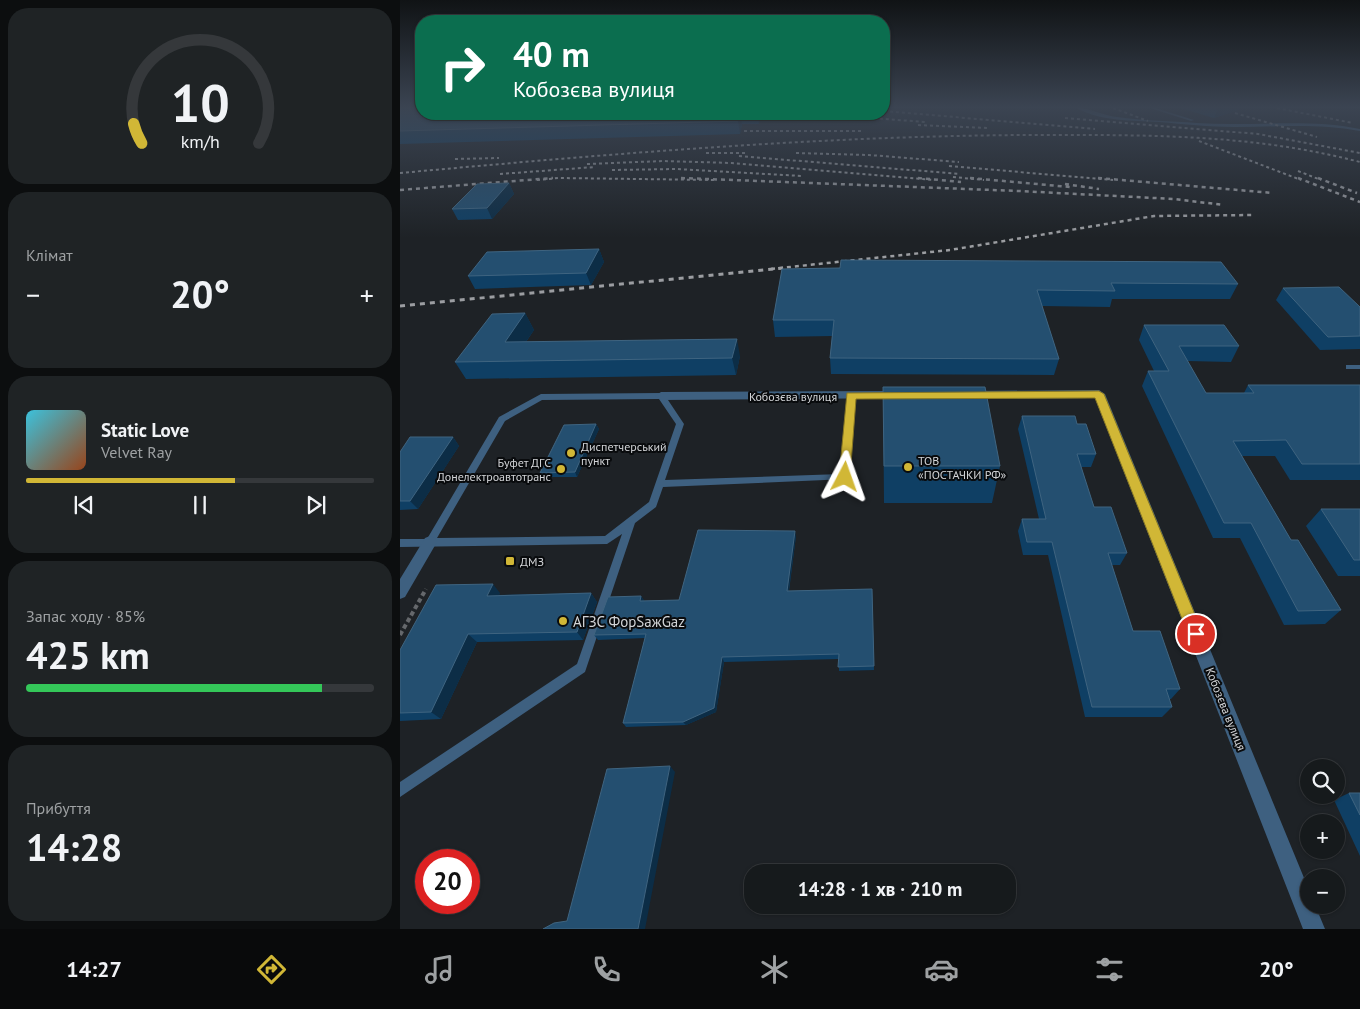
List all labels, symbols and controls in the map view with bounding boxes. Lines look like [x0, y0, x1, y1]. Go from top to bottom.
text: 40 m [513, 31, 590, 77]
icon: right [430, 35, 495, 100]
text: 10 [171, 69, 229, 136]
text: Кобозєва вулиця [513, 75, 675, 103]
text: km/h [180, 130, 220, 153]
text: Клімат [26, 245, 73, 265]
text: 20° [170, 269, 230, 318]
text: − [26, 276, 40, 313]
text: + [360, 276, 374, 313]
street label: Кобозєва вулиця [749, 389, 837, 404]
text: Static Love [101, 418, 189, 442]
place label: Диспетчерський пункт [581, 439, 667, 468]
text: Velvet Ray [101, 442, 172, 462]
marker: Диспетчерський пункт [565, 447, 577, 459]
position arrow [818, 450, 870, 502]
place label: ТОВ «ПОСТАЧКИ РФ» [918, 453, 1007, 482]
place label: Буфет ДГС Донелектроавтотранс [437, 455, 552, 484]
marker: ТОВ «ПОСТАЧКИ РФ» [902, 461, 914, 473]
marker: Буфет ДГС Донелектроавтотранс [555, 463, 567, 475]
icon: previous [70, 491, 98, 519]
icon: pause [186, 491, 214, 519]
icon: next [302, 491, 330, 519]
place label: ДМЗ [520, 554, 544, 569]
marker: ДМЗ [504, 555, 516, 567]
text: Запас ходу · 85% [26, 606, 145, 626]
place label: АГЗС ФорSажGaz [573, 612, 685, 631]
pin [1175, 613, 1217, 655]
marker: АГЗС ФорSажGaz [557, 615, 569, 627]
icon: arrive [1182, 620, 1210, 648]
text: 425 km [26, 630, 150, 679]
street label: Кобозєва вулиця [1203, 665, 1249, 753]
map controls [1300, 759, 1345, 914]
button: search [1300, 759, 1345, 804]
text: Прибуття [26, 798, 91, 818]
button: + [1300, 814, 1345, 859]
text: 14:28 [26, 822, 122, 871]
speed limit sign: 20 [415, 849, 480, 914]
button: − [1300, 869, 1345, 914]
text: 14:28 · 1 хв · 210 m [798, 877, 962, 901]
icon: directions [254, 952, 289, 987]
icon: music [422, 952, 457, 987]
icon: phone [589, 952, 624, 987]
icon: climate [757, 952, 792, 987]
icon: car [924, 952, 959, 987]
icon: filters [1092, 952, 1127, 987]
text: 14:27 [66, 955, 122, 983]
text: 20° [1259, 955, 1294, 983]

